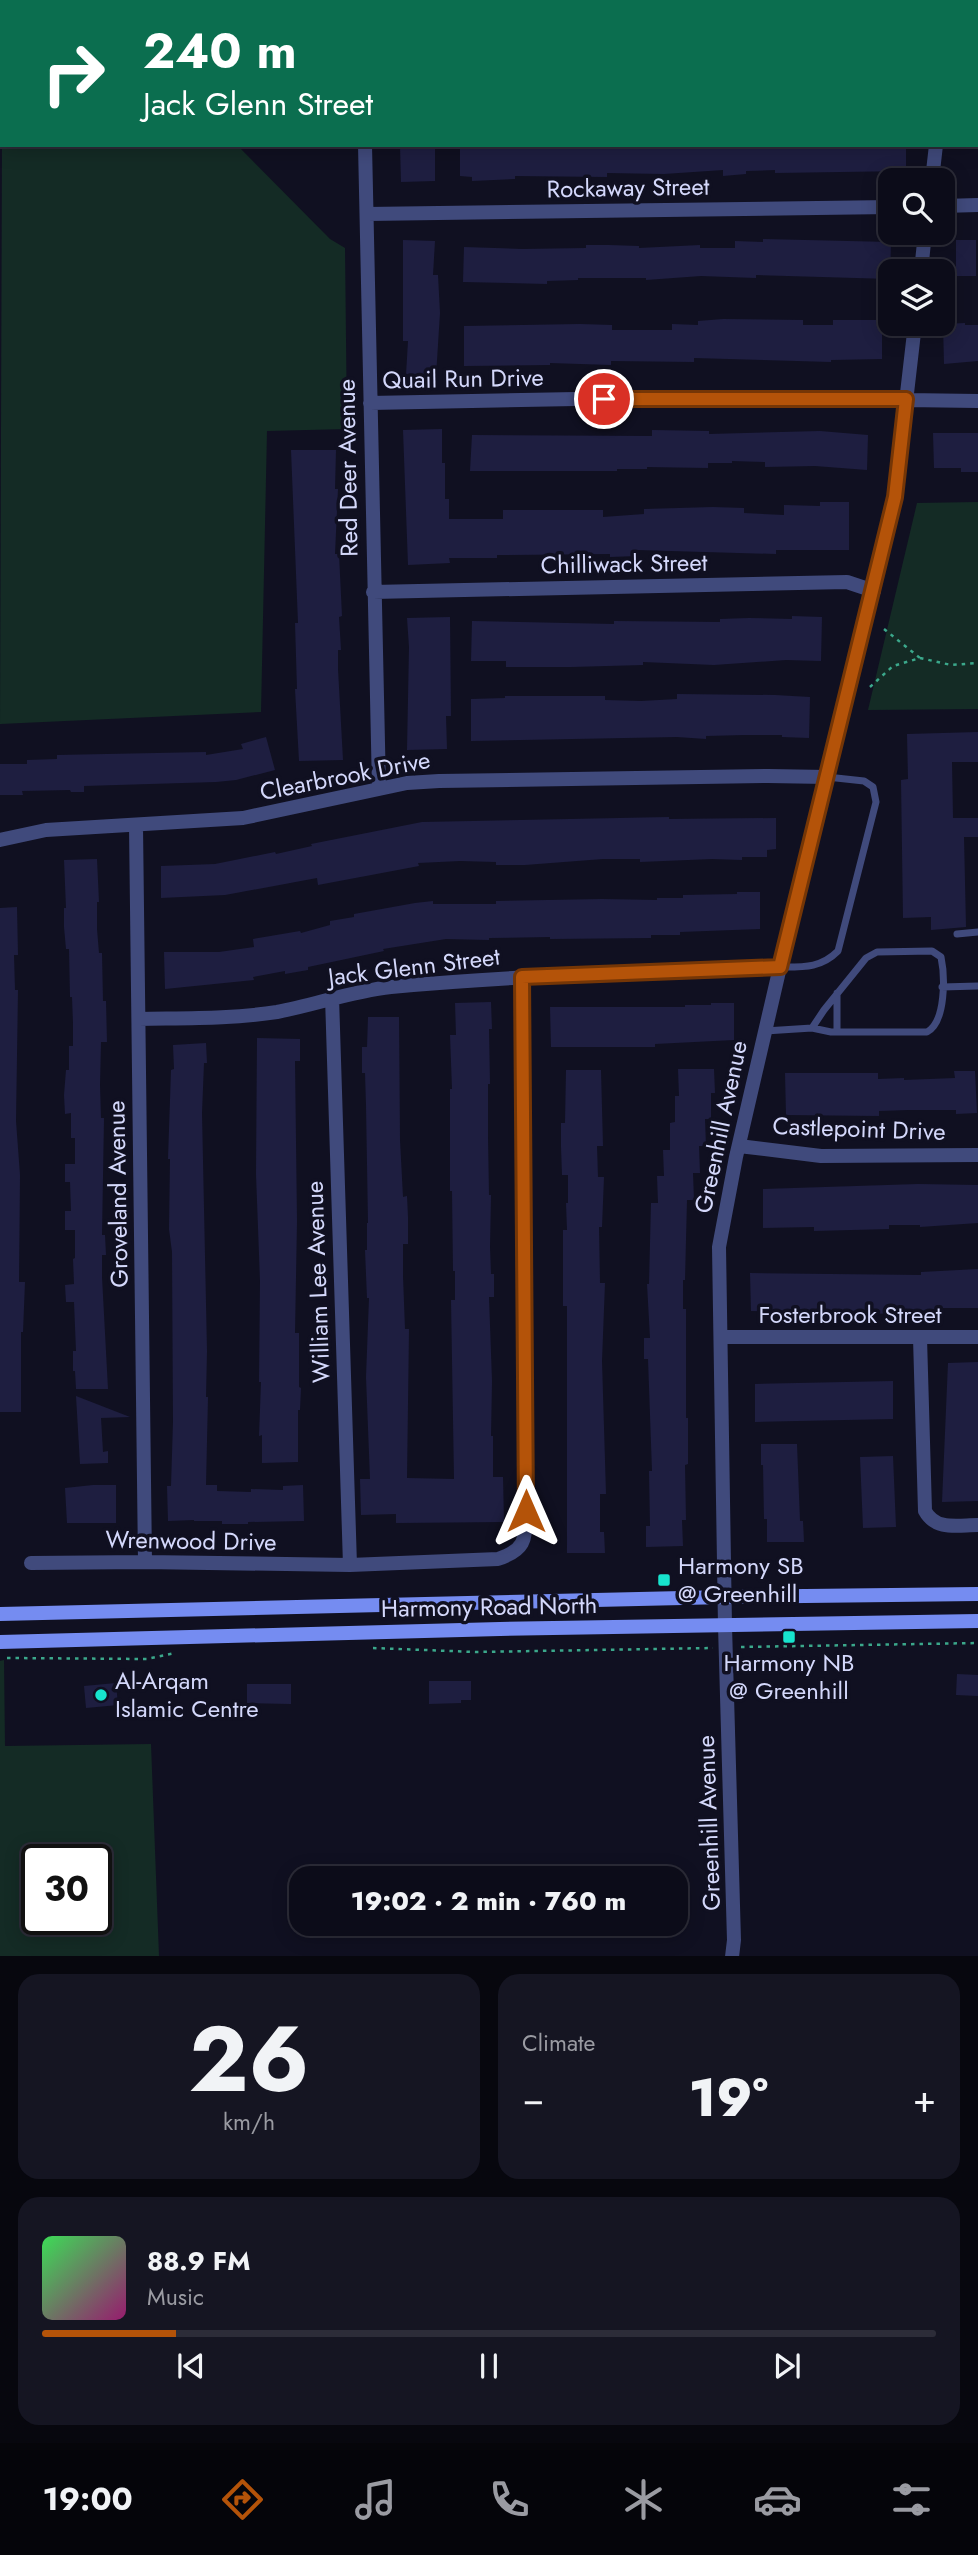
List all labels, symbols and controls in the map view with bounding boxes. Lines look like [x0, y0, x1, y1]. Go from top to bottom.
text: 240 m [143, 16, 297, 86]
icon: right [28, 28, 119, 119]
text: Jack Glenn Street [143, 81, 373, 127]
map controls [878, 168, 955, 336]
button: search [878, 168, 955, 245]
street label: Rockaway Street [546, 169, 710, 206]
button: layers [878, 259, 955, 336]
street label: Quail Run Drive [382, 360, 544, 397]
pin [574, 369, 634, 429]
street label: Red Deer Avenue [328, 379, 367, 557]
icon: arrive [585, 380, 623, 418]
street label: Chilliwack Street [540, 545, 708, 582]
street label: Clearbrook Drive [257, 742, 433, 809]
street label: Jack Glenn Street [323, 939, 502, 995]
street label: Greenhill Avenue [685, 1037, 756, 1216]
street label: Groveland Avenue [98, 1100, 137, 1288]
street label: Castlepoint Drive [772, 1108, 946, 1149]
street label: William Lee Avenue [296, 1180, 339, 1384]
street label: Fosterbrook Street [758, 1297, 942, 1332]
position arrow [489, 1474, 563, 1548]
street label: Wrenwood Drive [105, 1522, 277, 1559]
place label: Harmony SB @ Greenhill [678, 1548, 804, 1611]
marker: Harmony SB @ Greenhill [656, 1572, 672, 1588]
street label: Harmony Road North [381, 1587, 597, 1626]
marker: Harmony NB @ Greenhill [781, 1629, 797, 1645]
place label: Harmony NB @ Greenhill [724, 1645, 855, 1708]
place label: Al-Arqam Islamic Centre [115, 1663, 259, 1726]
marker: Al-Arqam Islamic Centre [93, 1687, 109, 1703]
street label: Greenhill Avenue [688, 1735, 729, 1911]
speed limit sign: 30 [21, 1844, 112, 1935]
text: 19:02 · 2 min · 760 m [351, 1882, 626, 1920]
text: 26 [189, 1994, 309, 2125]
text: Climate [522, 2026, 595, 2060]
text: 19° [689, 2060, 768, 2136]
text: − [522, 2071, 544, 2126]
text: + [913, 2071, 936, 2126]
text: km/h [223, 2105, 275, 2139]
text: 88.9 FM [147, 2242, 250, 2280]
text: Music [147, 2280, 204, 2314]
icon: previous [172, 2347, 210, 2385]
icon: pause [470, 2347, 508, 2385]
icon: next [768, 2347, 806, 2385]
icon: directions [218, 2475, 267, 2524]
icon: music [351, 2475, 400, 2524]
icon: phone [485, 2475, 534, 2524]
icon: climate [619, 2475, 668, 2524]
icon: car [753, 2475, 802, 2524]
icon: filters [887, 2475, 936, 2524]
text: 19:00 [42, 2476, 133, 2522]

